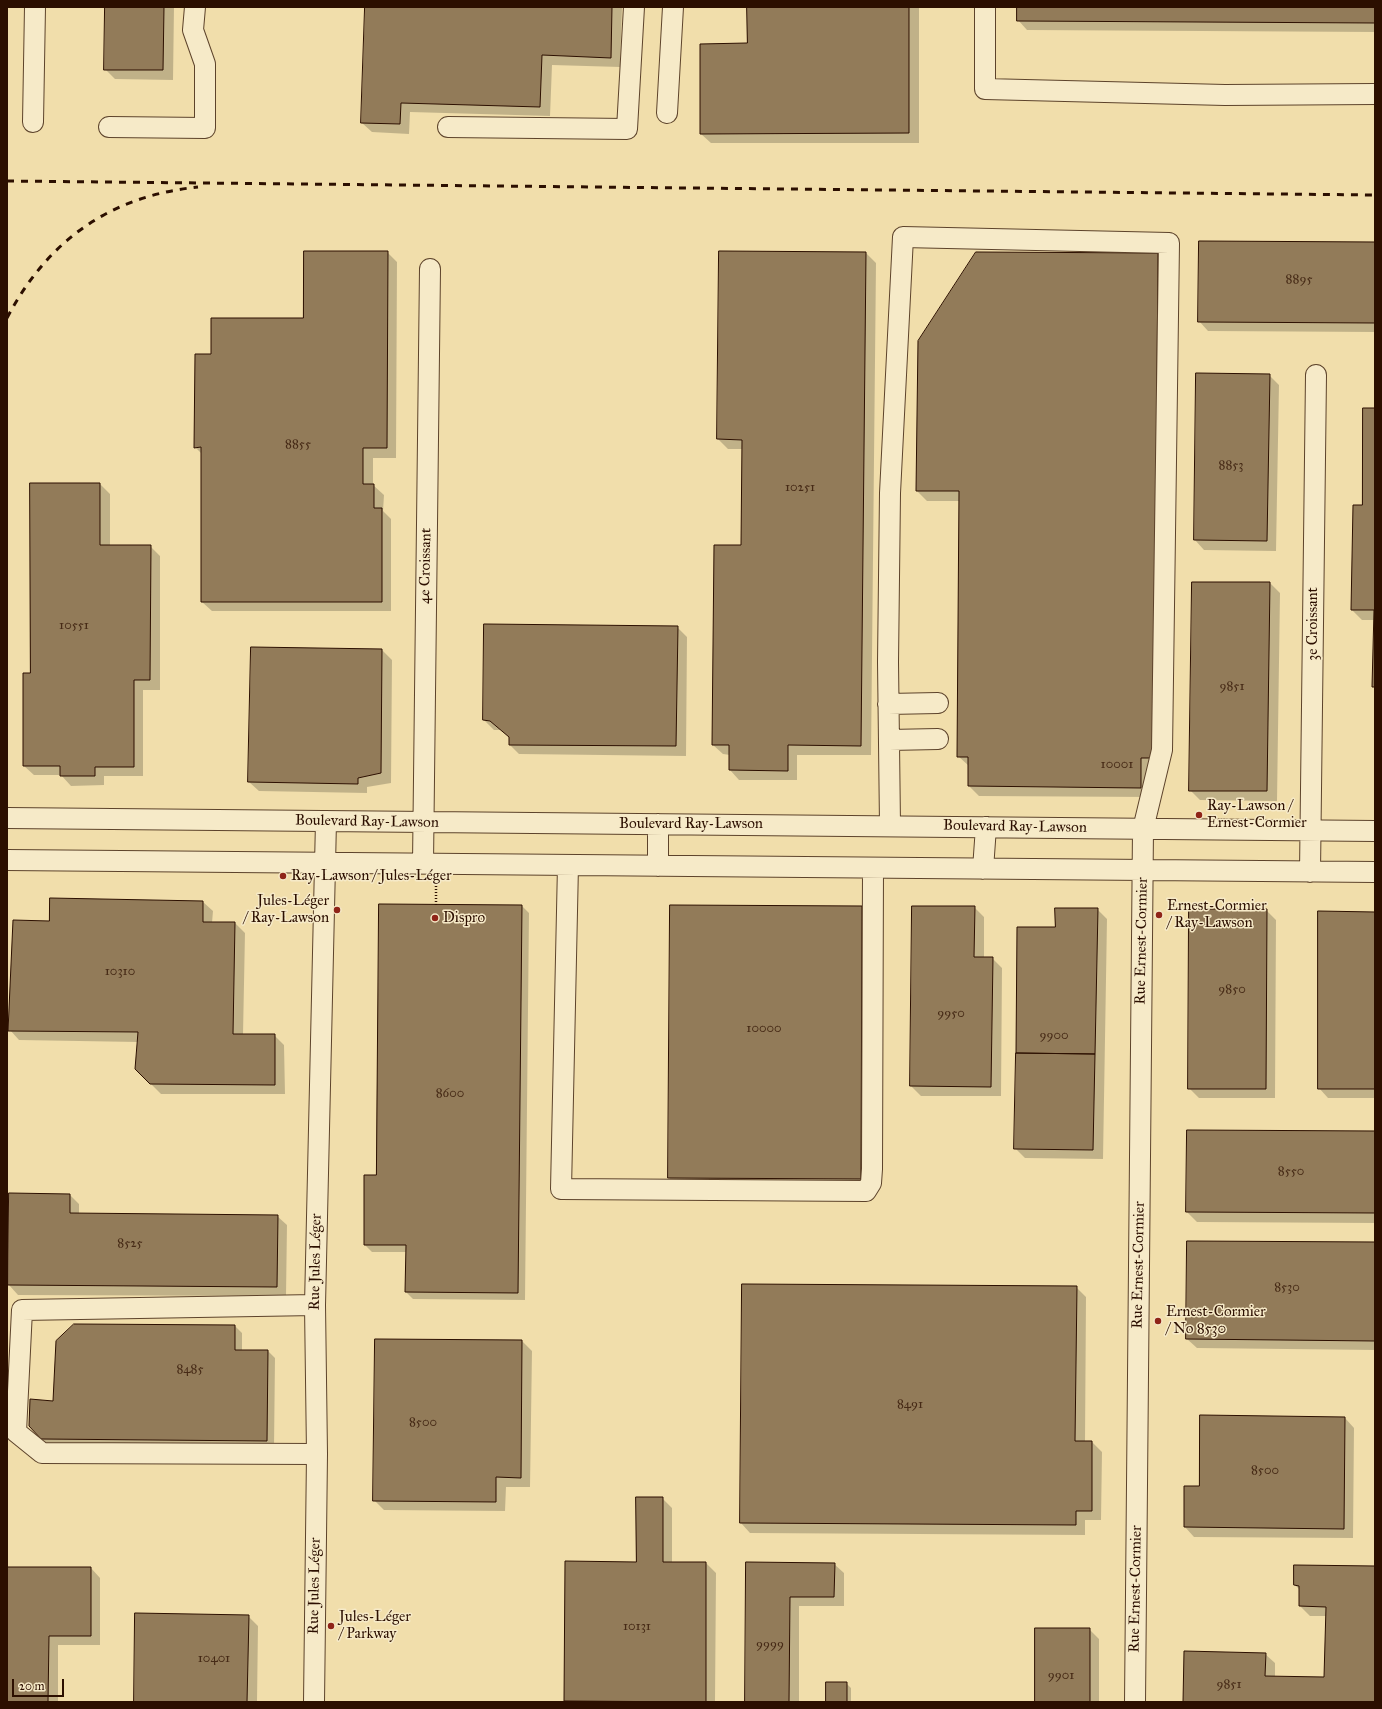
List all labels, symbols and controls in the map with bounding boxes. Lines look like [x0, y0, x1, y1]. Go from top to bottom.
house number: 8895 [1286, 272, 1312, 288]
house number: 8855 [285, 437, 311, 453]
house number: 8853 [1218, 458, 1244, 474]
house number: 10251 [785, 480, 815, 496]
street label: 4e Croissant [416, 528, 436, 604]
street label: 3e Croissant [1304, 587, 1322, 661]
house number: 10551 [59, 618, 89, 634]
house number: 9851 [1219, 679, 1245, 695]
house number: 10001 [1101, 757, 1133, 773]
place label: Ray-Lawson / Ernest-Cormier [1207, 797, 1307, 832]
marker: Ray-Lawson / Ernest-Cormier [1194, 810, 1204, 820]
street label: Boulevard Ray-Lawson [295, 812, 439, 832]
street label: Boulevard Ray-Lawson [619, 815, 763, 833]
street label: Boulevard Ray-Lawson [943, 817, 1087, 837]
place label: Ray-Lawson / Jules-Léger [291, 867, 452, 885]
marker: Ray-Lawson / Jules-Léger [278, 871, 288, 881]
street label: Rue Ernest-Cormier [1132, 877, 1152, 1005]
place label: Jules-Léger / Ray-Lawson [243, 892, 329, 927]
place label: Ernest-Cormier / Ray-Lawson [1167, 897, 1267, 932]
marker: Jules-Léger / Ray-Lawson [332, 905, 342, 915]
place label: Dispro [443, 909, 485, 927]
marker: Ernest-Cormier / Ray-Lawson [1154, 910, 1164, 920]
marker: Dispro [430, 913, 440, 923]
house number: 10310 [105, 964, 135, 980]
house number: 9850 [1218, 982, 1246, 998]
house number: 9950 [937, 1006, 965, 1022]
house number: 10000 [746, 1021, 782, 1037]
house number: 9900 [1039, 1028, 1069, 1044]
house number: 8600 [436, 1086, 464, 1102]
house number: 8550 [1278, 1164, 1304, 1180]
street label: Rue Ernest-Cormier [1129, 1201, 1149, 1329]
street label: Rue Jules Léger [306, 1213, 326, 1311]
house number: 8525 [117, 1236, 143, 1252]
house number: 8530 [1274, 1280, 1300, 1296]
place label: Ernest-Cormier / No 8530 [1166, 1303, 1266, 1338]
marker: Ernest-Cormier / No 8530 [1153, 1316, 1163, 1326]
house number: 8485 [176, 1362, 204, 1378]
house number: 8491 [897, 1397, 923, 1413]
house number: 8500 [409, 1415, 437, 1431]
house number: 8500 [1251, 1463, 1279, 1479]
street label: Rue Ernest-Cormier [1126, 1525, 1146, 1653]
street label: Rue Jules Léger [305, 1537, 325, 1635]
place label: Jules-Léger / Parkway [339, 1608, 411, 1643]
house number: 10131 [623, 1619, 651, 1635]
marker: Jules-Léger / Parkway [326, 1621, 336, 1631]
house number: 9999 [756, 1637, 784, 1653]
house number: 10401 [198, 1651, 230, 1667]
house number: 9901 [1048, 1668, 1074, 1684]
scale bar [14, 1671, 66, 1697]
house number: 9851 [1216, 1677, 1242, 1693]
text: 20 m [19, 1679, 45, 1693]

